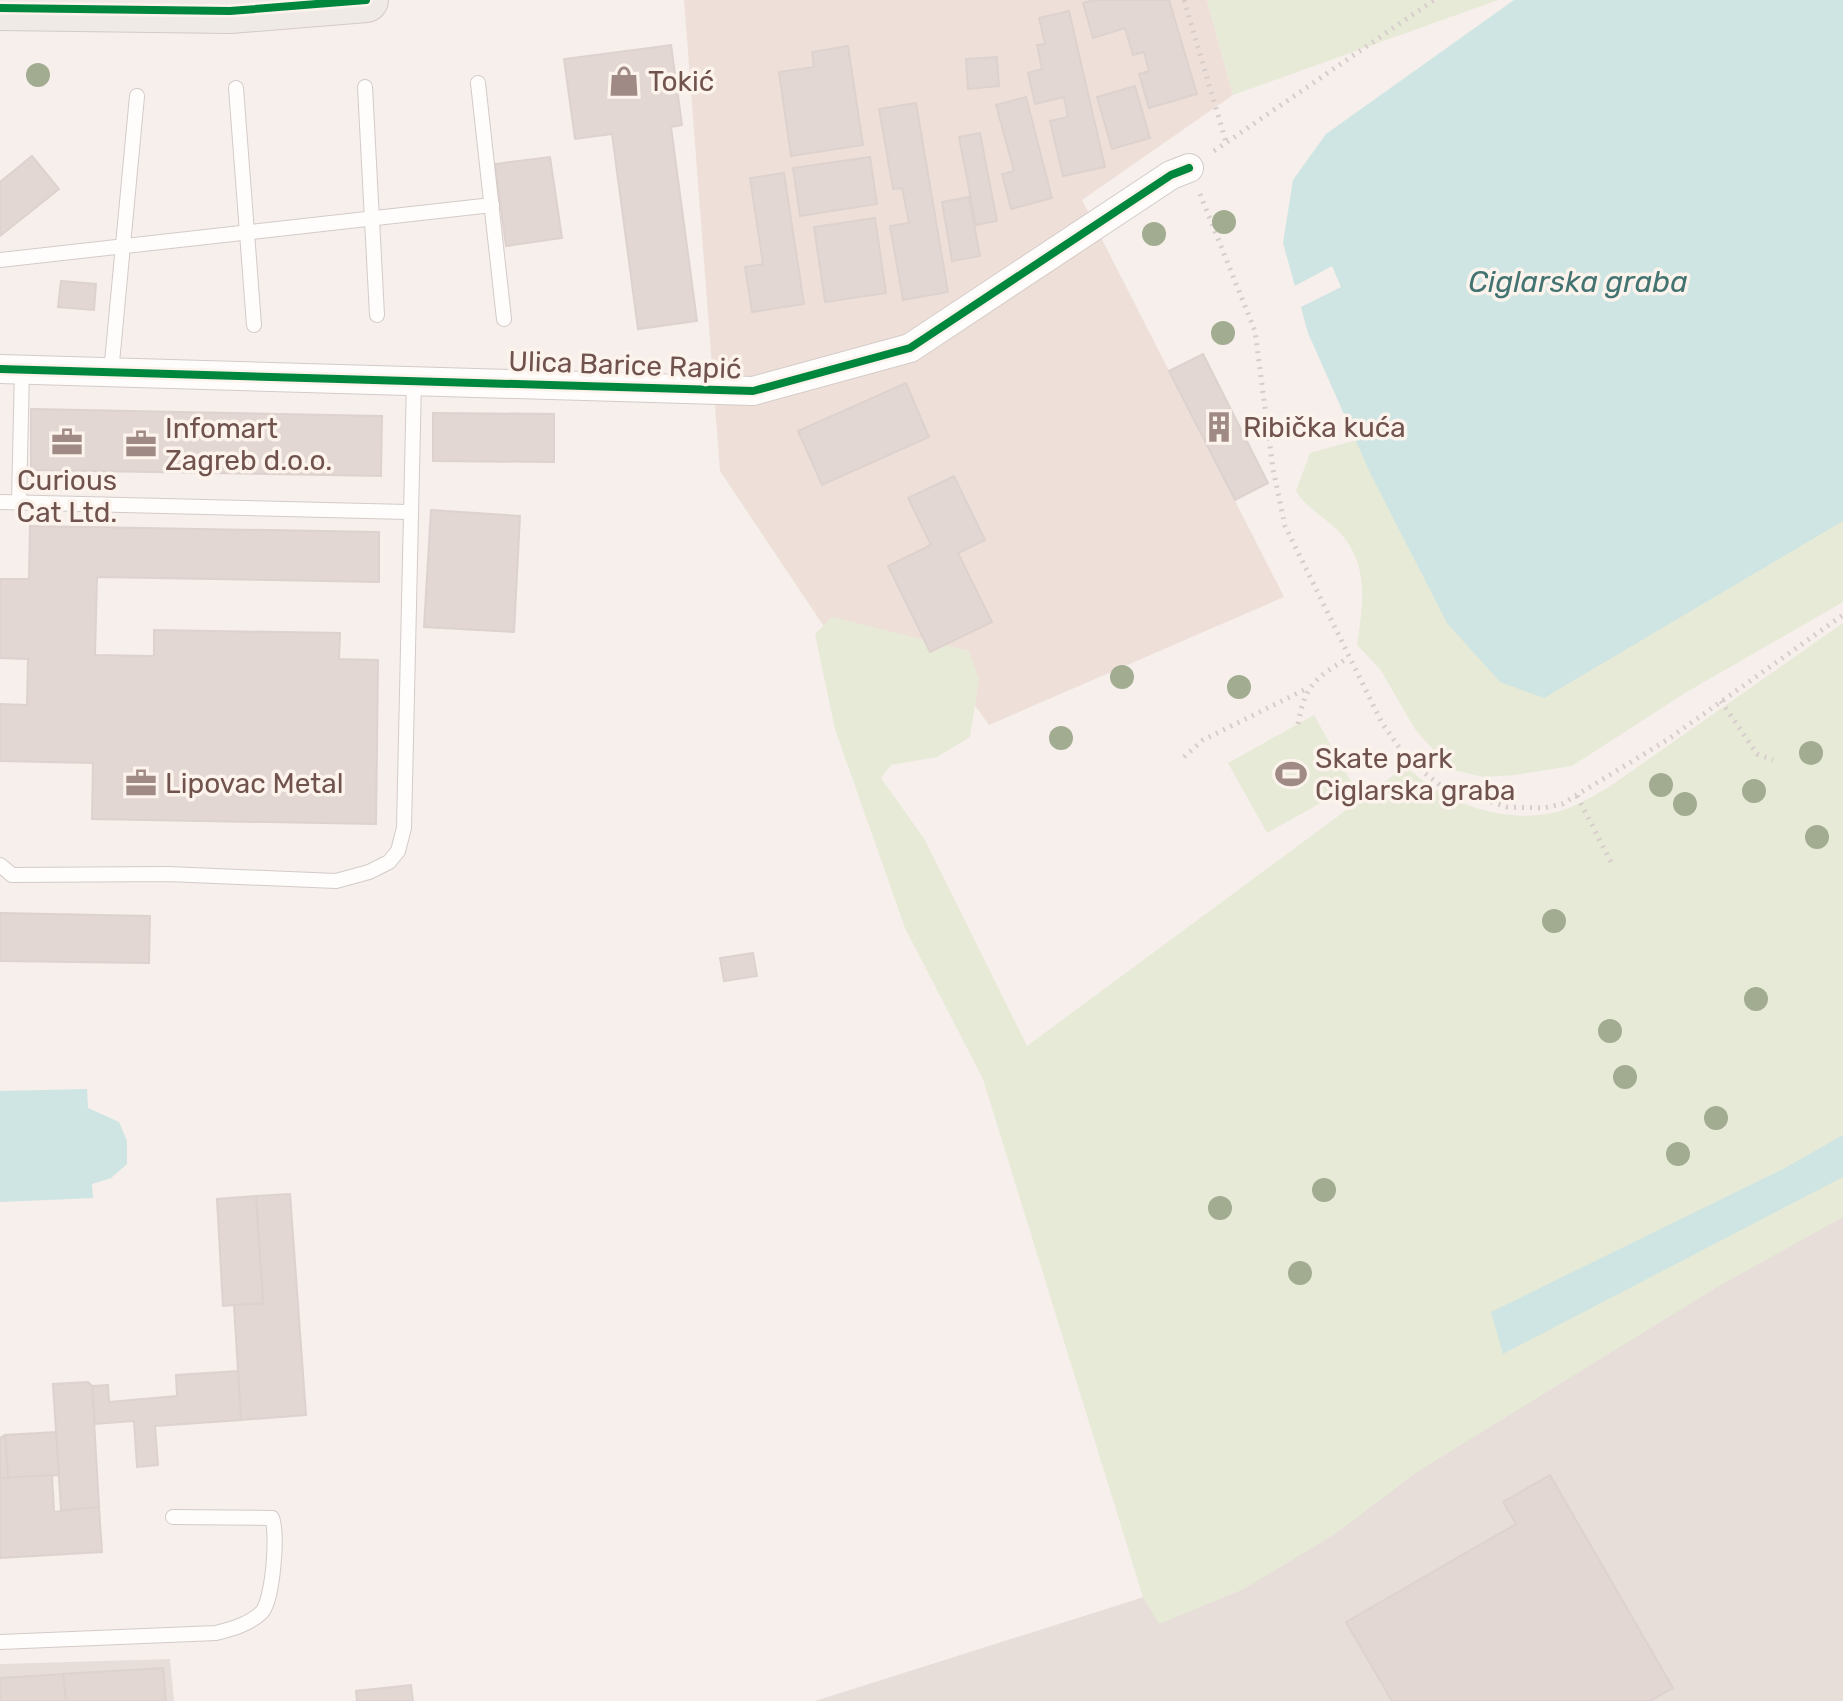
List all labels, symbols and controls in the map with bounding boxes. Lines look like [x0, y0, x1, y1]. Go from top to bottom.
shop icon: Tokić [607, 64, 641, 98]
place label: Tokić [648, 65, 714, 98]
water label: Ciglarska graba [1468, 264, 1688, 300]
street label: Ulica Barice Rapić [508, 344, 742, 386]
building icon: Ribička kuća [1202, 410, 1236, 444]
place label: Ribička kuća [1243, 411, 1406, 444]
place label: Infomart Zagreb d.o.o. [165, 412, 332, 477]
office icon: Curious Cat Ltd. [50, 425, 84, 459]
office icon: Infomart Zagreb d.o.o. [124, 427, 158, 461]
place label: Curious Cat Ltd. [17, 464, 117, 529]
place label: Skate park Ciglarska graba [1315, 742, 1516, 807]
sports icon: Skate park Ciglarska graba [1274, 757, 1308, 791]
office icon: Lipovac Metal [124, 766, 158, 800]
place label: Lipovac Metal [165, 767, 344, 800]

